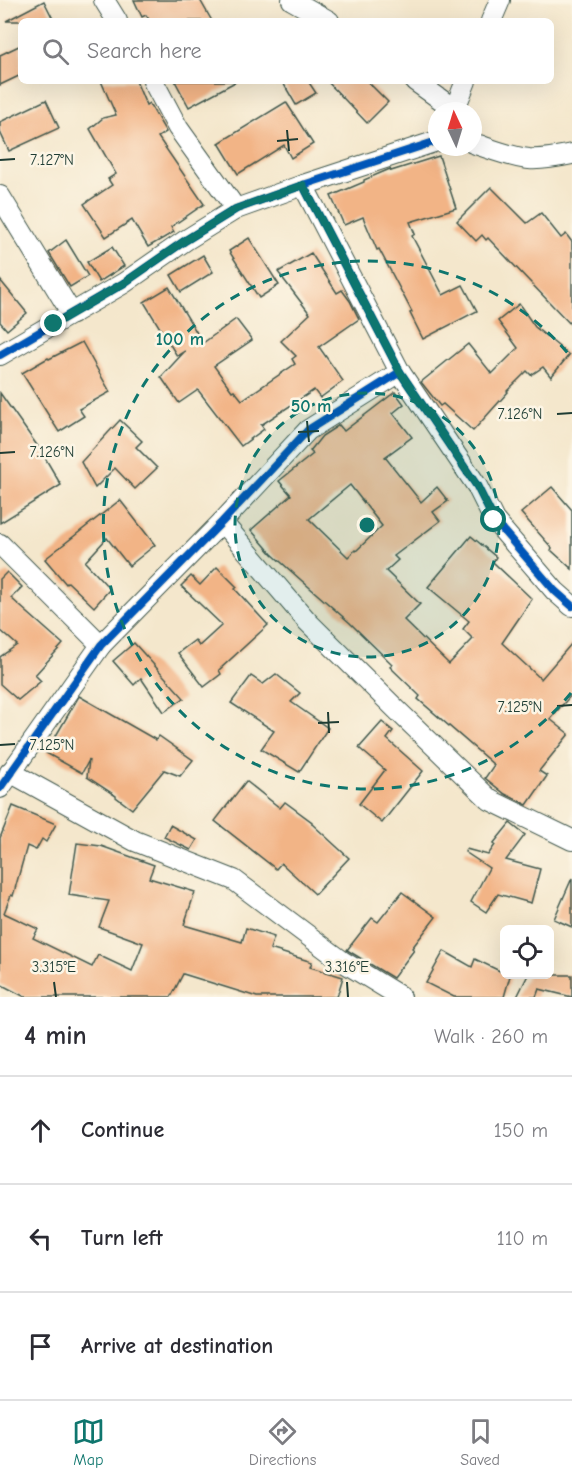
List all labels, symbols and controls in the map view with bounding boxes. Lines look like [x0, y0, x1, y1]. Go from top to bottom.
search box [18, 18, 554, 84]
icon: search [39, 35, 72, 68]
text: Search here [87, 38, 202, 64]
north arrow [428, 102, 482, 156]
text: 7.127°N [30, 151, 74, 169]
route end [40, 310, 66, 336]
text: 100 m [156, 329, 204, 350]
text: 50 m [291, 396, 331, 417]
text: 7.126°N [498, 405, 542, 423]
text: 7.126°N [30, 443, 74, 461]
route start [480, 506, 506, 532]
centre of rings [357, 515, 377, 535]
text: 7.125°N [498, 698, 542, 716]
text: 7.125°N [30, 736, 74, 754]
map controls [500, 925, 554, 979]
button: locate [500, 925, 554, 979]
text: 3.315°E [32, 958, 76, 976]
text: 3.316°E [325, 958, 369, 976]
text: 4 min [24, 1021, 87, 1051]
text: Walk · 260 m [434, 1025, 548, 1048]
icon: ahead [24, 1114, 57, 1147]
text: Continue [81, 1117, 164, 1143]
text: 150 m [494, 1119, 548, 1142]
icon: left [24, 1222, 57, 1255]
text: Turn left [81, 1225, 163, 1251]
text: 110 m [497, 1227, 548, 1250]
icon: arrive [24, 1330, 57, 1363]
text: Arrive at destination [81, 1333, 273, 1359]
tab: Map [72, 1415, 105, 1469]
tab: Directions [249, 1415, 316, 1469]
tab: Saved [460, 1415, 500, 1469]

